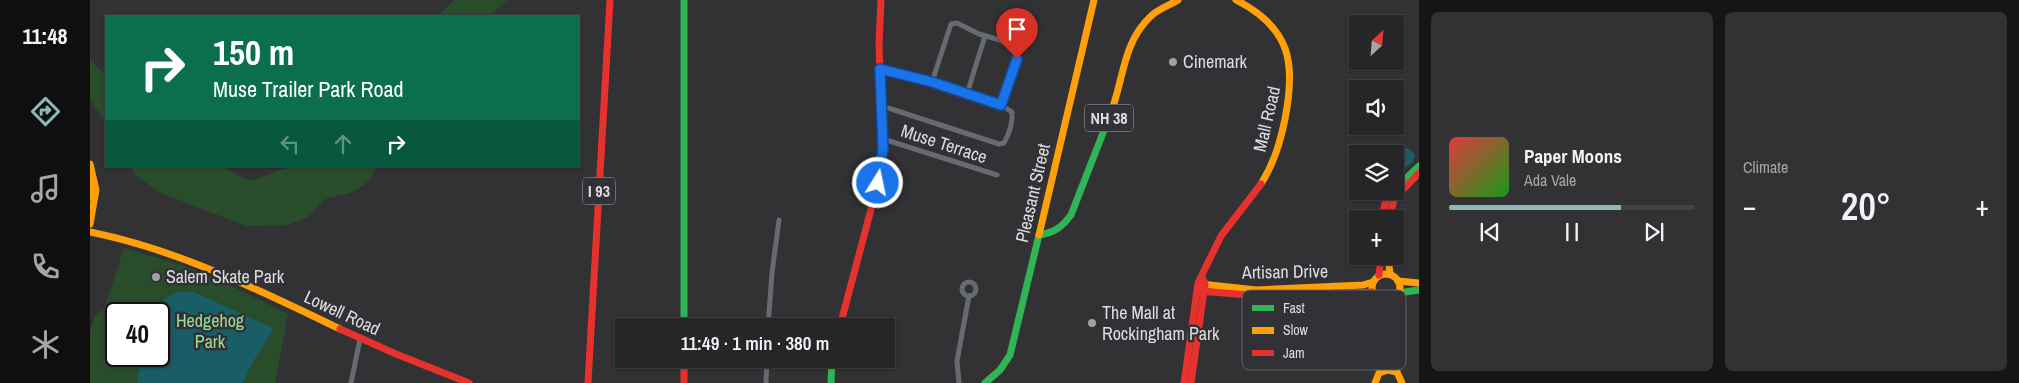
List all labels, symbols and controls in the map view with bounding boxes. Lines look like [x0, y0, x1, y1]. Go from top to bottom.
pin [996, 8, 1038, 59]
icon: arrive [1003, 15, 1031, 43]
north arrow [1349, 15, 1404, 70]
map controls [1349, 15, 1404, 265]
text: 11:48 [22, 21, 68, 51]
text: 150 m [213, 29, 294, 76]
icon: right [130, 35, 195, 100]
place label: Cinemark [1183, 49, 1248, 74]
marker: Cinemark [1167, 56, 1179, 68]
text: Muse Trailer Park Road [213, 74, 404, 104]
button: sound [1349, 80, 1404, 135]
street label: Mall Road [1247, 84, 1286, 154]
icon: directions [28, 94, 63, 129]
road number: NH 38 [1085, 105, 1133, 132]
street label: Muse Terrace [898, 118, 990, 169]
icon: left [276, 130, 304, 158]
icon: ahead [329, 130, 357, 158]
icon: right [382, 130, 410, 158]
street label: Pleasant Street [1009, 141, 1056, 245]
text: Paper Moons [1524, 143, 1622, 169]
button: layers [1349, 145, 1404, 200]
position arrow [851, 156, 903, 208]
text: Climate [1743, 156, 1788, 178]
text: Ada Vale [1524, 169, 1576, 191]
icon: music [28, 171, 63, 206]
road number: I 93 [583, 178, 615, 205]
text: 20° [1841, 181, 1891, 232]
text: − [1743, 187, 1756, 225]
text: + [1976, 187, 1989, 225]
button: + [1349, 210, 1404, 265]
icon: previous [1476, 218, 1504, 246]
icon: pause [1558, 218, 1586, 246]
icon: next [1640, 218, 1668, 246]
icon: phone [28, 249, 63, 284]
street label: Artisan Drive [1241, 258, 1328, 285]
place label: Salem Skate Park [166, 264, 285, 289]
marker: Salem Skate Park [150, 271, 162, 283]
street label: Lowell Road [300, 284, 384, 341]
legend [1242, 290, 1406, 370]
text: Fast [1283, 299, 1305, 317]
place label: The Mall at Rockingham Park [1102, 300, 1220, 346]
speed limit sign: 40 [105, 302, 170, 367]
park label: Hedgehog Park [176, 308, 245, 354]
marker: The Mall at Rockingham Park [1086, 317, 1098, 329]
text: Slow [1283, 321, 1309, 339]
icon: climate [28, 327, 63, 362]
text: 11:49 · 1 min · 380 m [681, 330, 829, 356]
text: Jam [1283, 344, 1305, 362]

